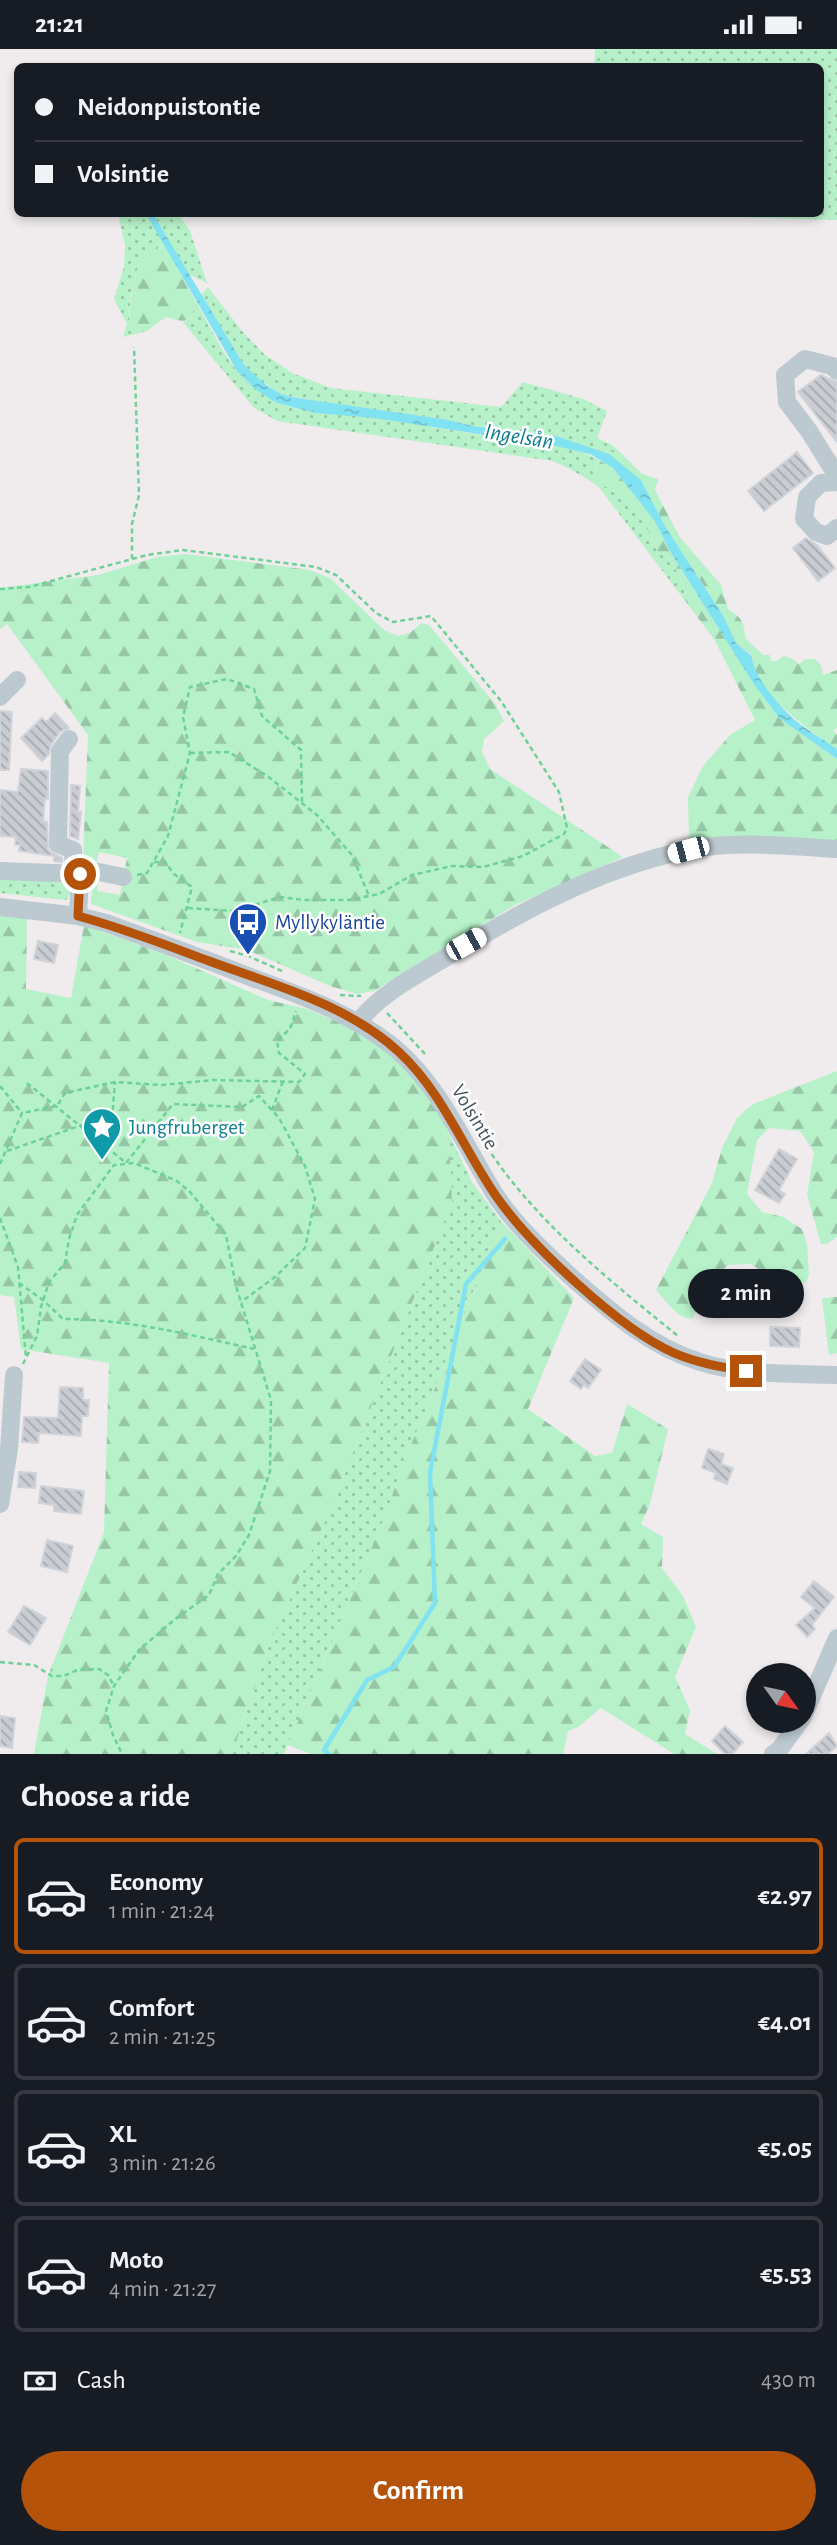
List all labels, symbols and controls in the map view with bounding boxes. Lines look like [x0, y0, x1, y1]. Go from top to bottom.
text: 21:21 [35, 11, 84, 37]
text: Neidonpuistontie [77, 94, 260, 120]
text: Volsintie [77, 161, 169, 187]
water label: Ingelsån [483, 420, 555, 454]
car [665, 834, 712, 866]
route start [64, 858, 96, 890]
bus stop icon: Myllykyläntie [227, 901, 269, 956]
place label: Myllykyläntie [275, 912, 385, 933]
car [443, 925, 490, 963]
street label: Volsintie [448, 1081, 502, 1153]
place icon: Jungfruberget [81, 1106, 123, 1161]
place label: Jungfruberget [129, 1117, 245, 1138]
callout: 2 min [688, 1269, 804, 1319]
text: 2 min [720, 1282, 772, 1305]
route end [730, 1355, 762, 1387]
north arrow [746, 1663, 816, 1733]
map controls [746, 1663, 816, 1733]
text: Choose a ride [21, 1780, 190, 1812]
icon: car [25, 1865, 88, 1928]
text: Economy [109, 1869, 203, 1895]
text: €2.97 [758, 1883, 812, 1909]
text: 1 min · 21:24 [109, 1900, 215, 1923]
icon: car [25, 1991, 88, 2054]
text: Comfort [109, 1995, 194, 2021]
text: €4.01 [758, 2009, 812, 2035]
text: 2 min · 21:25 [109, 2026, 216, 2049]
icon: car [25, 2117, 88, 2180]
text: XL [109, 2121, 136, 2147]
text: €5.05 [758, 2135, 812, 2161]
text: 3 min · 21:26 [109, 2152, 216, 2175]
icon: car [25, 2243, 88, 2306]
text: Moto [109, 2247, 164, 2273]
text: €5.53 [760, 2261, 812, 2287]
text: 4 min · 21:27 [109, 2278, 216, 2301]
icon: cash [21, 2362, 59, 2400]
text: Cash [77, 2367, 126, 2393]
text: 430 m [761, 2369, 816, 2392]
button: Confirm [21, 2451, 816, 2531]

